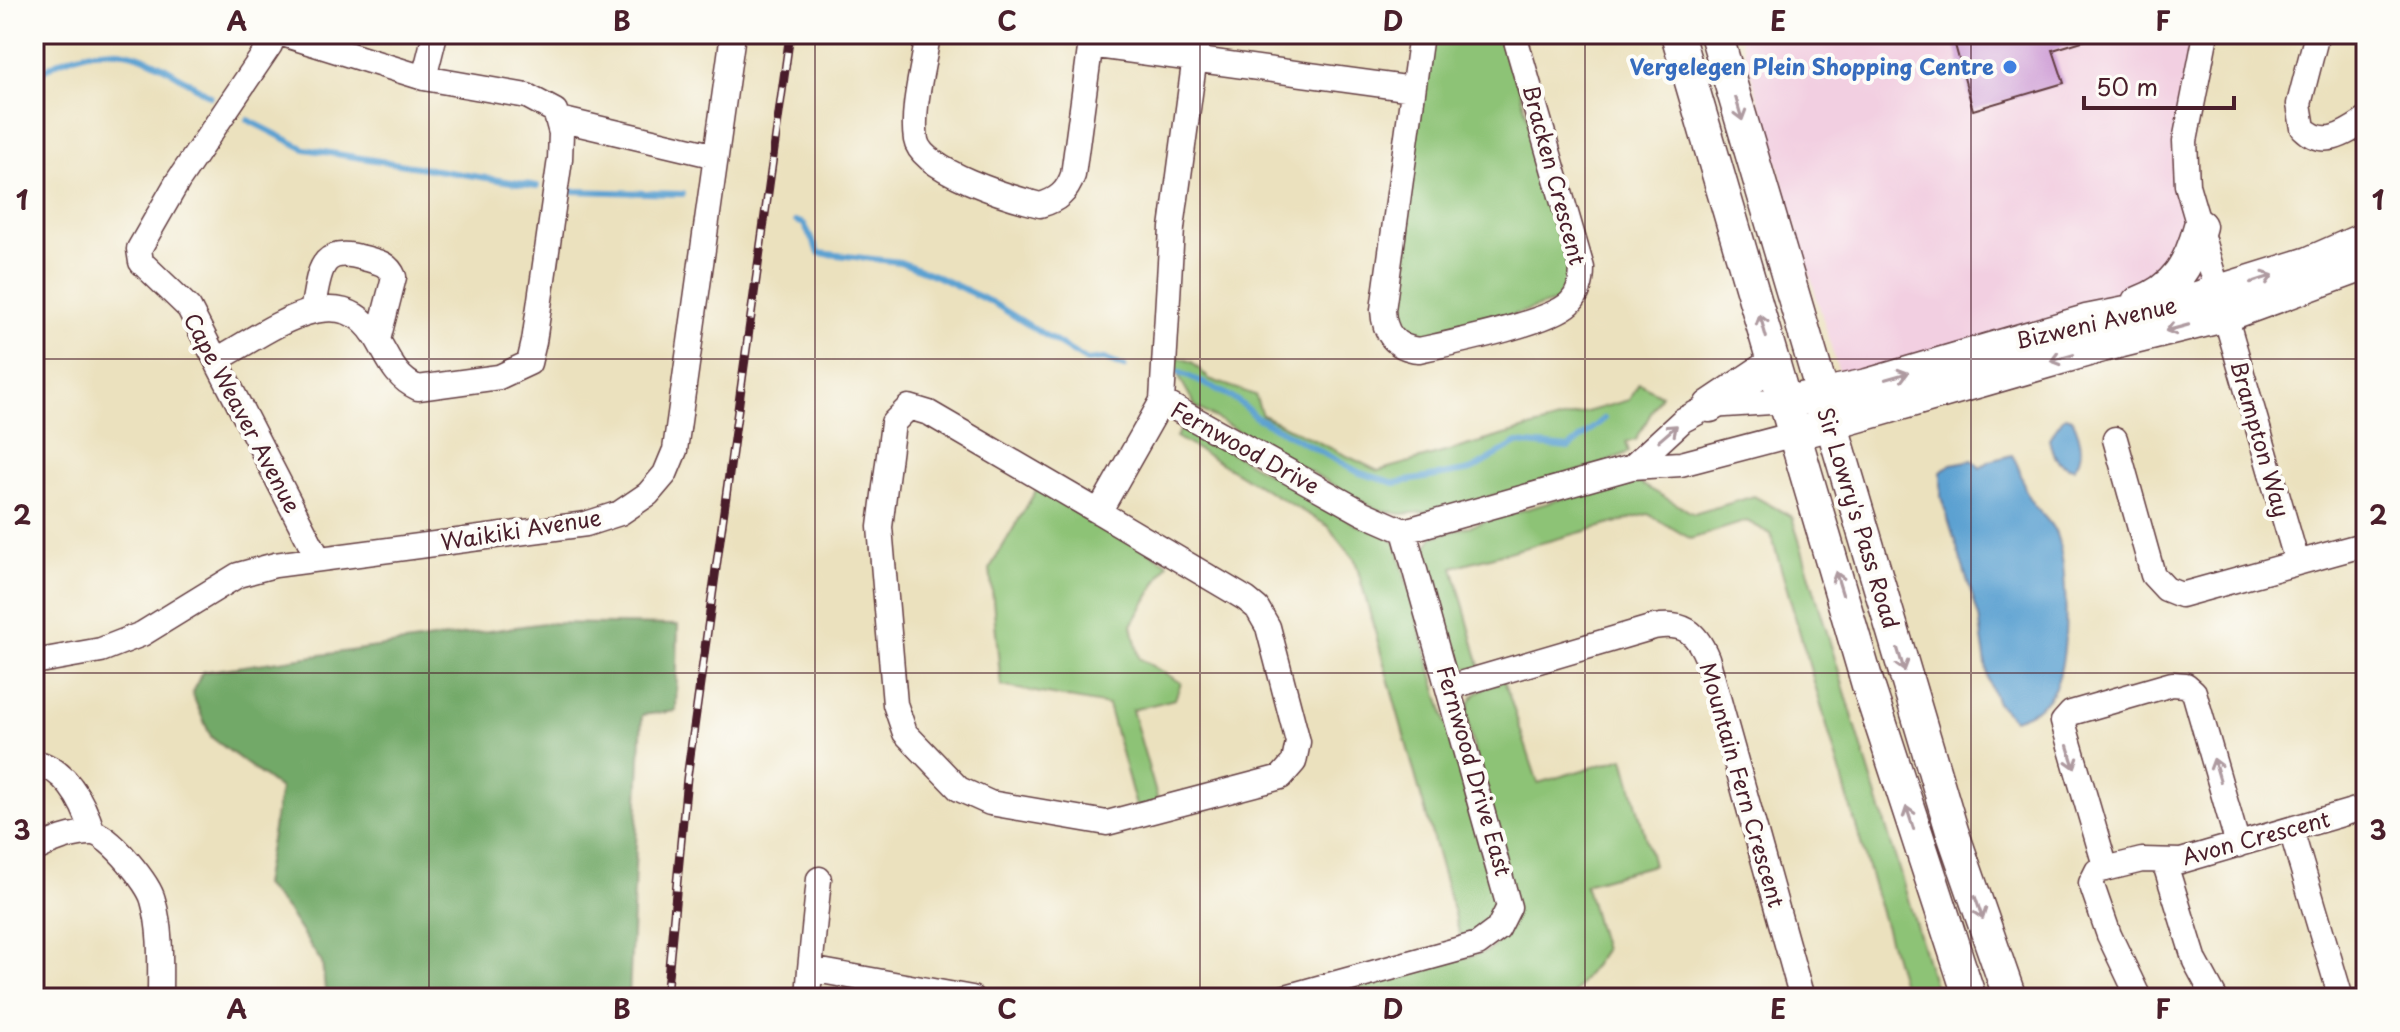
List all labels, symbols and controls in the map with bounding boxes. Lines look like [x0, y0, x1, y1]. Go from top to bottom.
text: A [227, 1, 247, 40]
text: B [613, 1, 631, 40]
text: C [997, 1, 1017, 40]
text: D [1383, 1, 1403, 40]
text: E [1770, 1, 1786, 40]
text: F [2155, 1, 2171, 40]
place label: Vergelegen Plein Shopping Centre [1630, 49, 1994, 82]
marker: Vergelegen Plein Shopping Centre [2001, 58, 2019, 76]
scale bar [2084, 60, 2234, 110]
text: 50 m [2096, 68, 2158, 104]
street label: Bracken Crescent [1515, 81, 1595, 269]
one-way arrow [1732, 95, 1747, 121]
text: 1 [16, 180, 28, 219]
text: 1 [2372, 180, 2384, 219]
one-way arrow [2248, 271, 2274, 286]
street label: Bizweni Avenue [2012, 287, 2180, 356]
street label: Cape Weaver Avenue [176, 306, 310, 518]
one-way arrow [1755, 314, 1770, 340]
one-way arrow [2165, 322, 2191, 337]
one-way arrow [2049, 351, 2075, 366]
street label: Brampton Way [2223, 356, 2300, 521]
one-way arrow [1884, 368, 1910, 383]
street label: Fernwood Drive [1165, 392, 1326, 501]
street label: Sir Lowry's Pass Road [1810, 403, 1909, 632]
one-way arrow [1658, 424, 1678, 442]
text: 2 [13, 495, 31, 534]
text: 2 [2369, 495, 2387, 534]
street label: Waikiki Avenue [438, 500, 603, 557]
one-way arrow [1831, 571, 1845, 596]
one-way arrow [1894, 646, 1909, 672]
street label: Mountain Fern Crescent [1693, 658, 1794, 911]
street label: Fernwood Drive East [1430, 661, 1521, 880]
one-way arrow [2064, 743, 2079, 769]
one-way arrow [2208, 757, 2223, 783]
street label: Avon Crescent [2178, 801, 2333, 872]
one-way arrow [1902, 806, 1916, 831]
text: 3 [13, 810, 31, 849]
text: 3 [2369, 810, 2387, 849]
one-way arrow [1972, 895, 1987, 920]
text: A [227, 989, 247, 1028]
text: B [613, 989, 631, 1028]
text: C [997, 989, 1017, 1028]
text: D [1383, 989, 1403, 1028]
text: E [1770, 989, 1786, 1028]
text: F [2155, 989, 2171, 1028]

